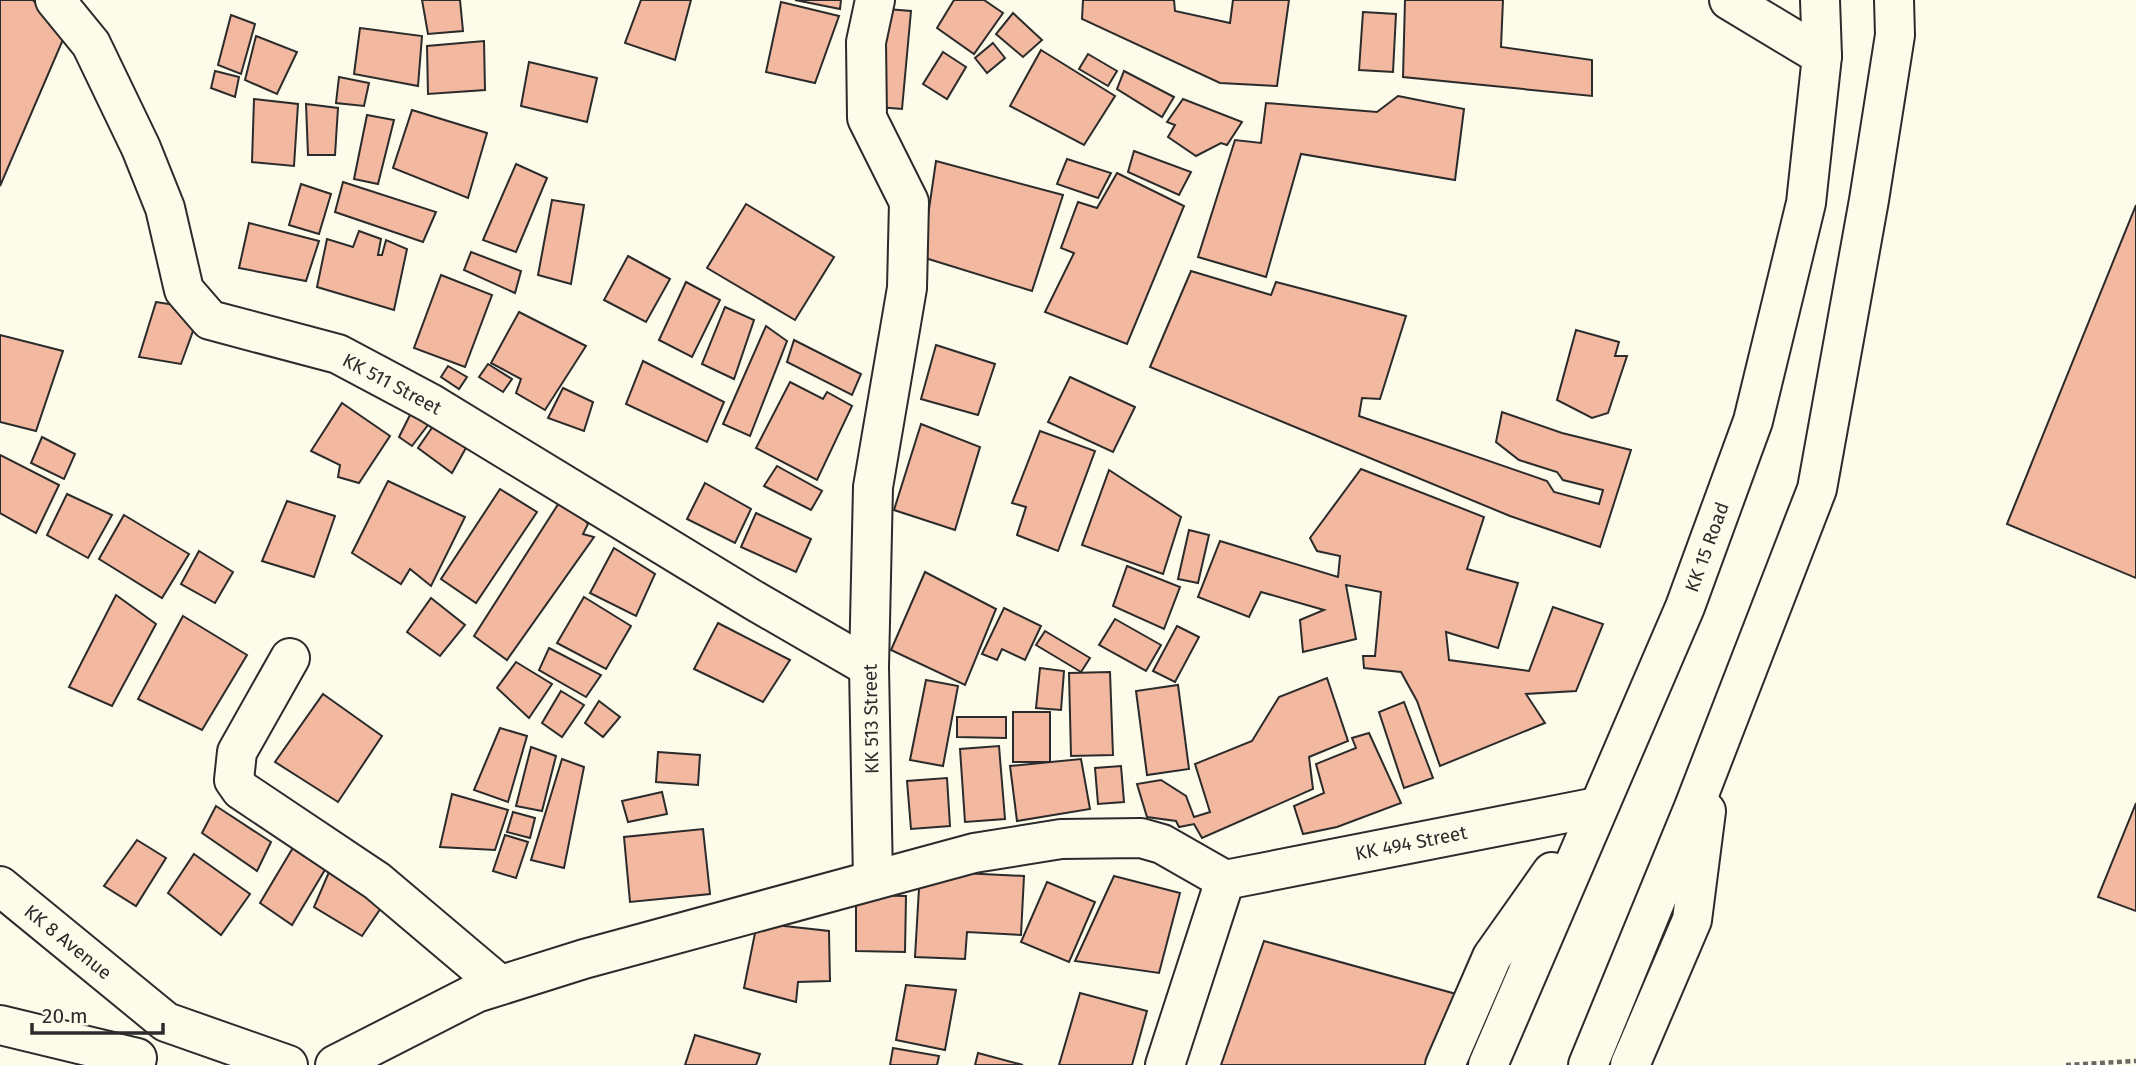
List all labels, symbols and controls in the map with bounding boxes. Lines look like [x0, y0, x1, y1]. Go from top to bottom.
street label: KK 511 Street [339, 348, 446, 420]
street label: KK 15 Road [1680, 499, 1734, 595]
street label: KK 513 Street [859, 664, 883, 774]
street label: KK 494 Street [1353, 821, 1469, 865]
street label: KK 8 Avenue [20, 900, 116, 984]
scale bar [32, 992, 163, 1036]
text: 20 m [42, 1003, 88, 1029]

